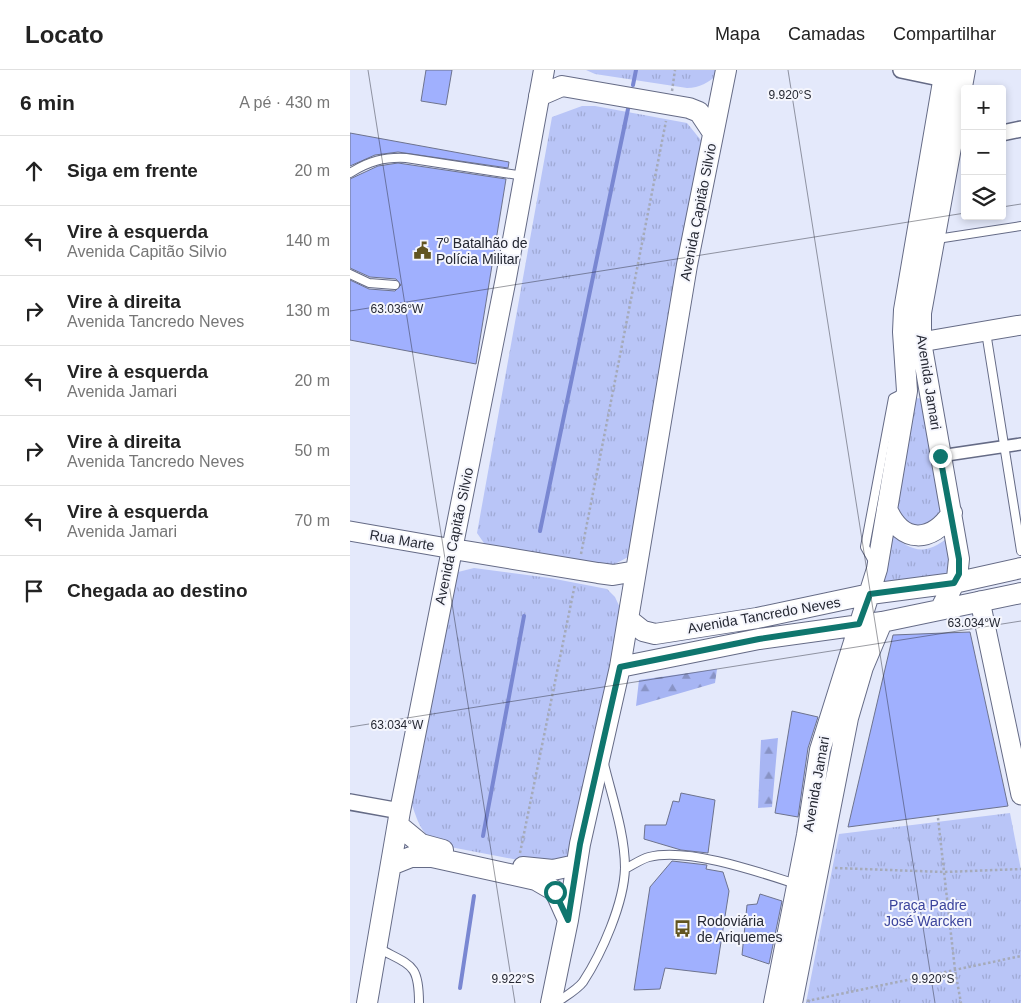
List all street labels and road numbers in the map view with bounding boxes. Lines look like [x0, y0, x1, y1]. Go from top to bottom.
street label: Avenida Capitão Silvio [677, 142, 719, 282]
street label: Avenida Jamari [914, 333, 944, 431]
street label: Avenida Capitão Silvio [432, 466, 476, 606]
street label: Rua Marte [368, 526, 436, 554]
street label: Avenida Tancredo Neves [686, 594, 842, 636]
street label: Avenida Jamari [800, 735, 832, 833]

